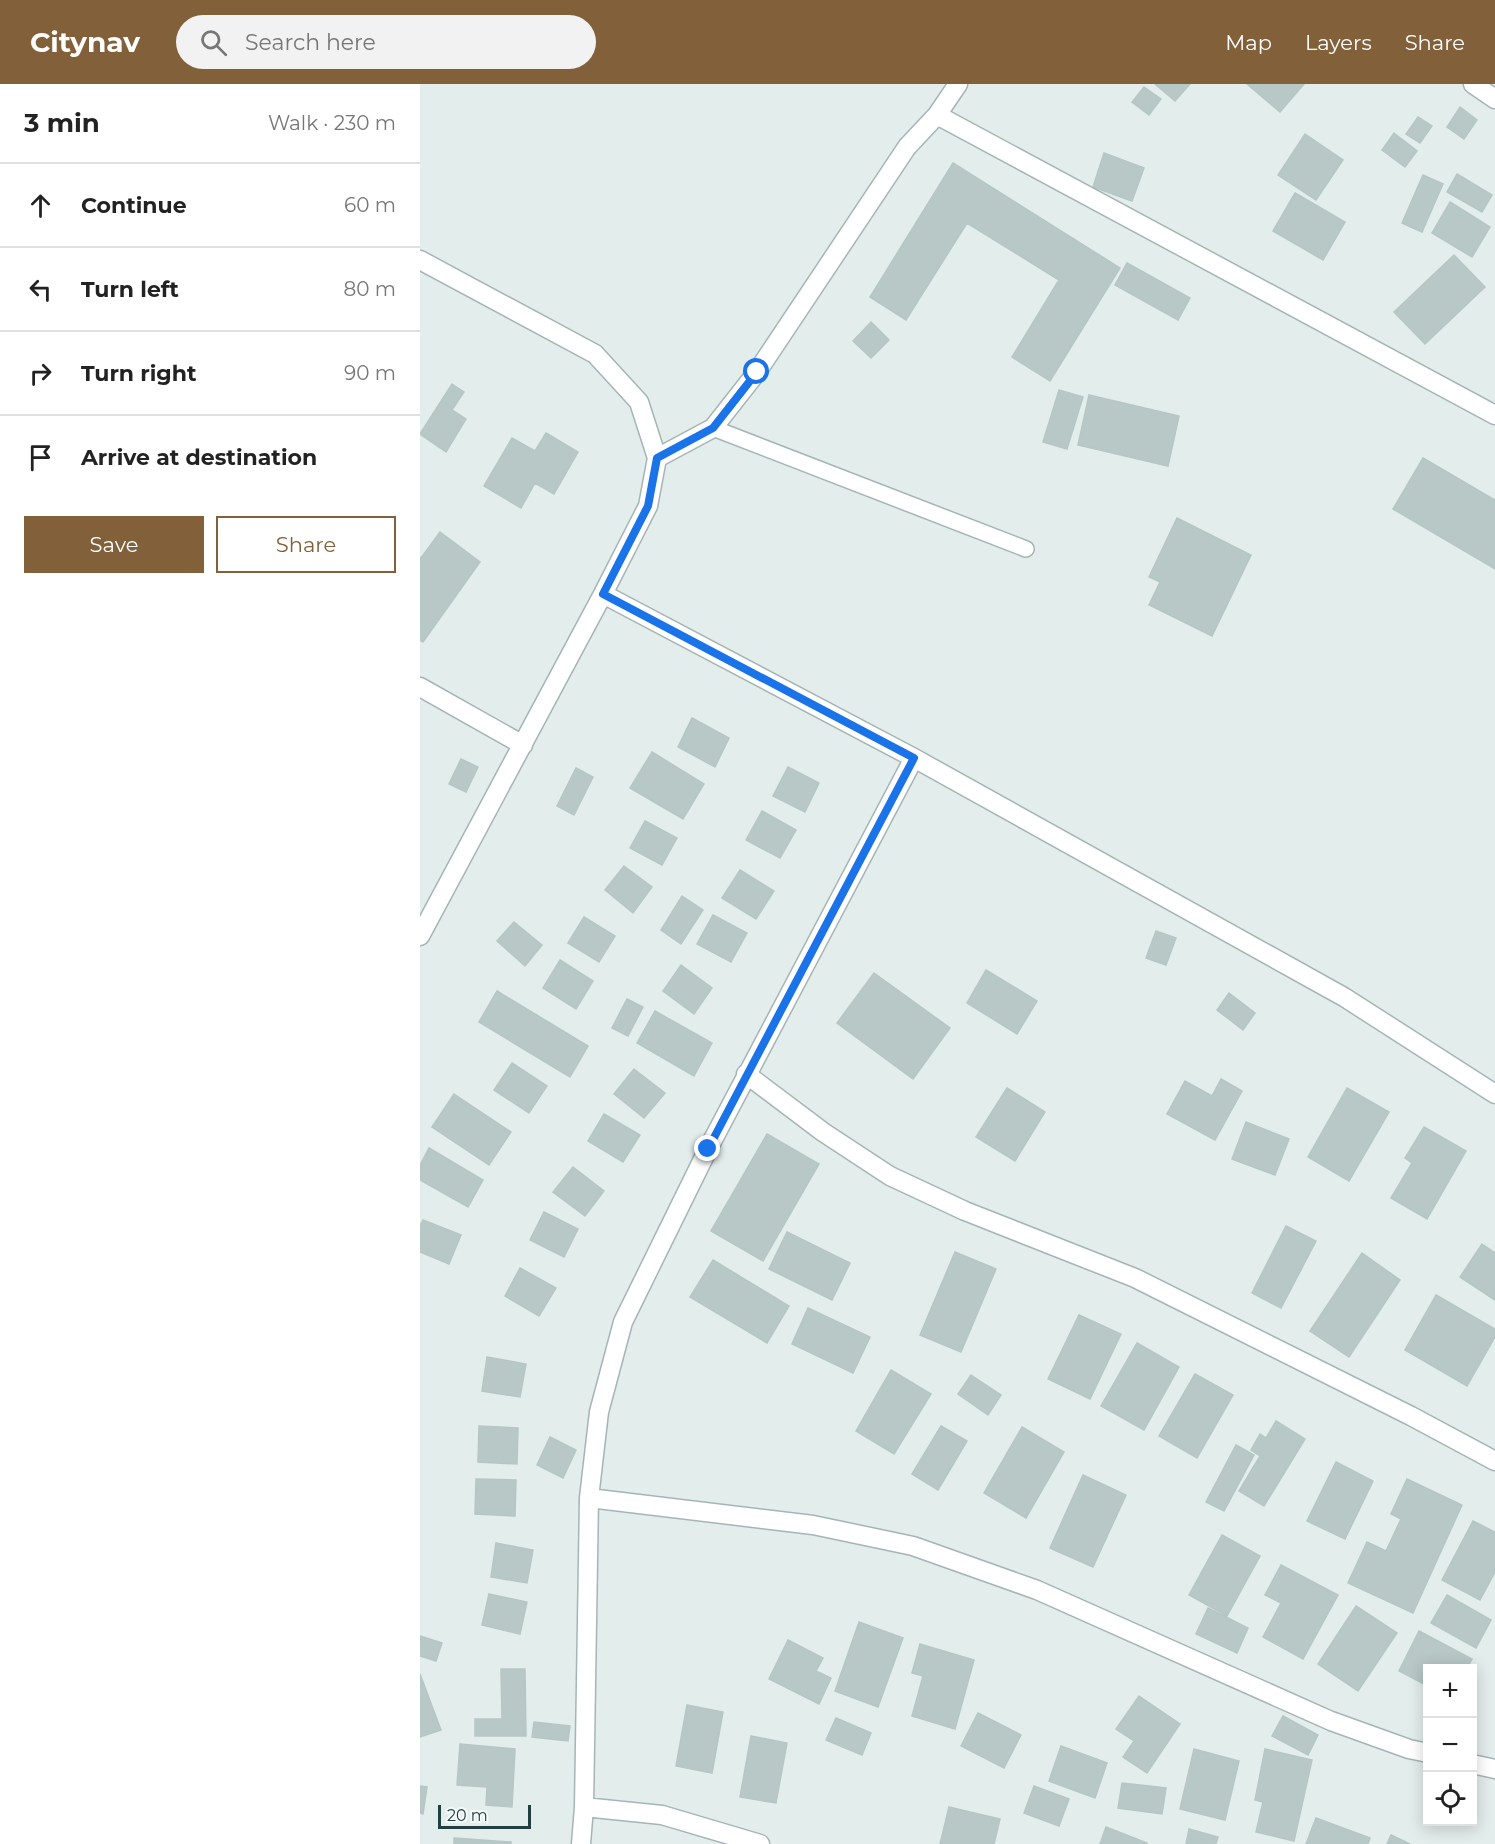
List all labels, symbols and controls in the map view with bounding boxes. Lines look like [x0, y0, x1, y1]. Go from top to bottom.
search box [176, 15, 596, 69]
text: Citynav [30, 25, 140, 59]
icon: search [197, 26, 230, 59]
text: Search here [245, 29, 376, 56]
text: Map [1225, 30, 1272, 55]
text: Layers [1305, 30, 1372, 55]
text: Share [1405, 30, 1465, 55]
text: 3 min [24, 107, 100, 139]
text: Walk · 230 m [268, 111, 396, 135]
icon: ahead [24, 189, 57, 222]
text: Continue [81, 192, 187, 219]
text: 60 m [344, 193, 396, 217]
icon: left [24, 273, 57, 306]
text: Turn left [81, 276, 179, 303]
text: 80 m [344, 277, 396, 301]
icon: right [24, 357, 57, 390]
route start [743, 358, 769, 384]
text: Turn right [81, 360, 196, 387]
text: 90 m [344, 361, 396, 385]
icon: arrive [24, 441, 57, 474]
text: Arrive at destination [81, 444, 317, 471]
button: Save [24, 516, 204, 573]
button: Share [216, 516, 396, 573]
route end [694, 1135, 720, 1161]
map controls [1423, 1664, 1477, 1826]
button: + [1423, 1664, 1477, 1718]
button: − [1423, 1718, 1477, 1772]
button: locate [1423, 1772, 1477, 1826]
scale bar [438, 1802, 531, 1830]
text: 20 m [447, 1806, 488, 1825]

